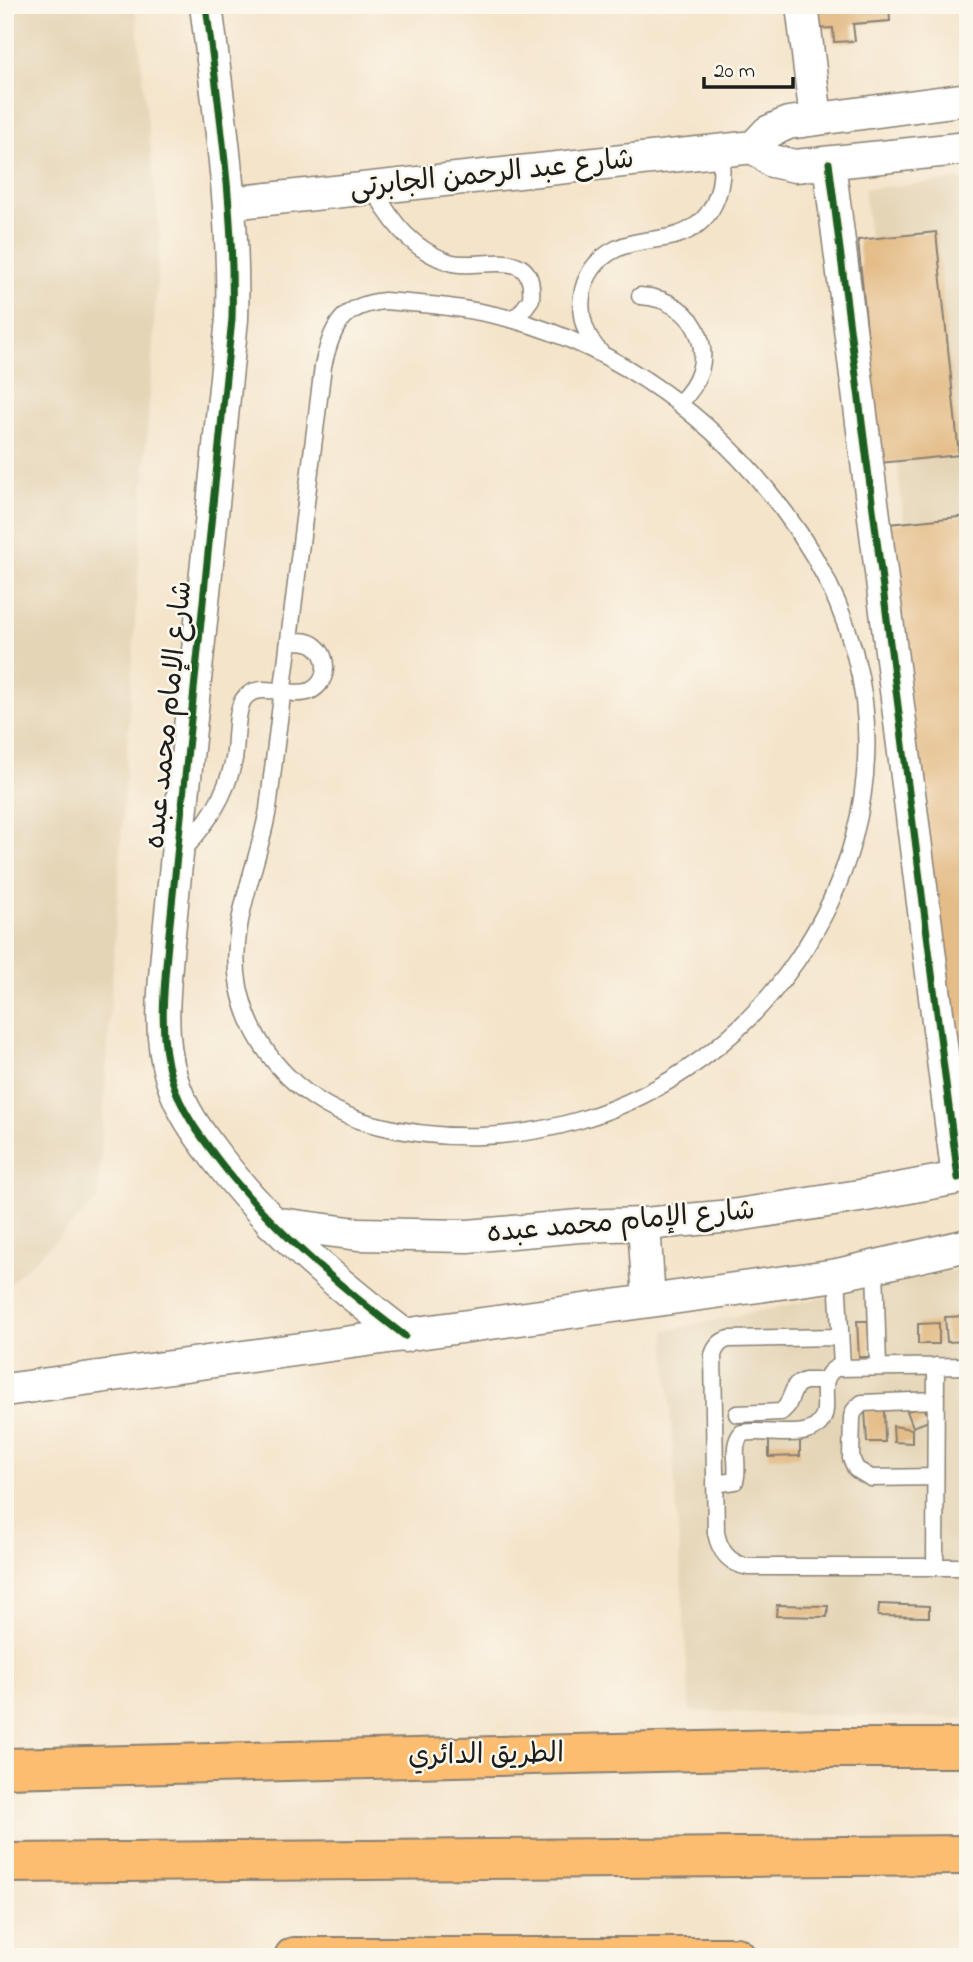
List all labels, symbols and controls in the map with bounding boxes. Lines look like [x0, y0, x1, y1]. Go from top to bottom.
scale bar [704, 46, 793, 90]
text: 20 m [714, 57, 755, 87]
street label: شارع عبد الرحمن الجابرتى [348, 140, 636, 210]
street label: شارع الإمام محمد عبده [136, 579, 204, 851]
street label: شارع الإمام محمد عبده [485, 1191, 757, 1255]
street label: الطريق الدائري [408, 1734, 564, 1778]

